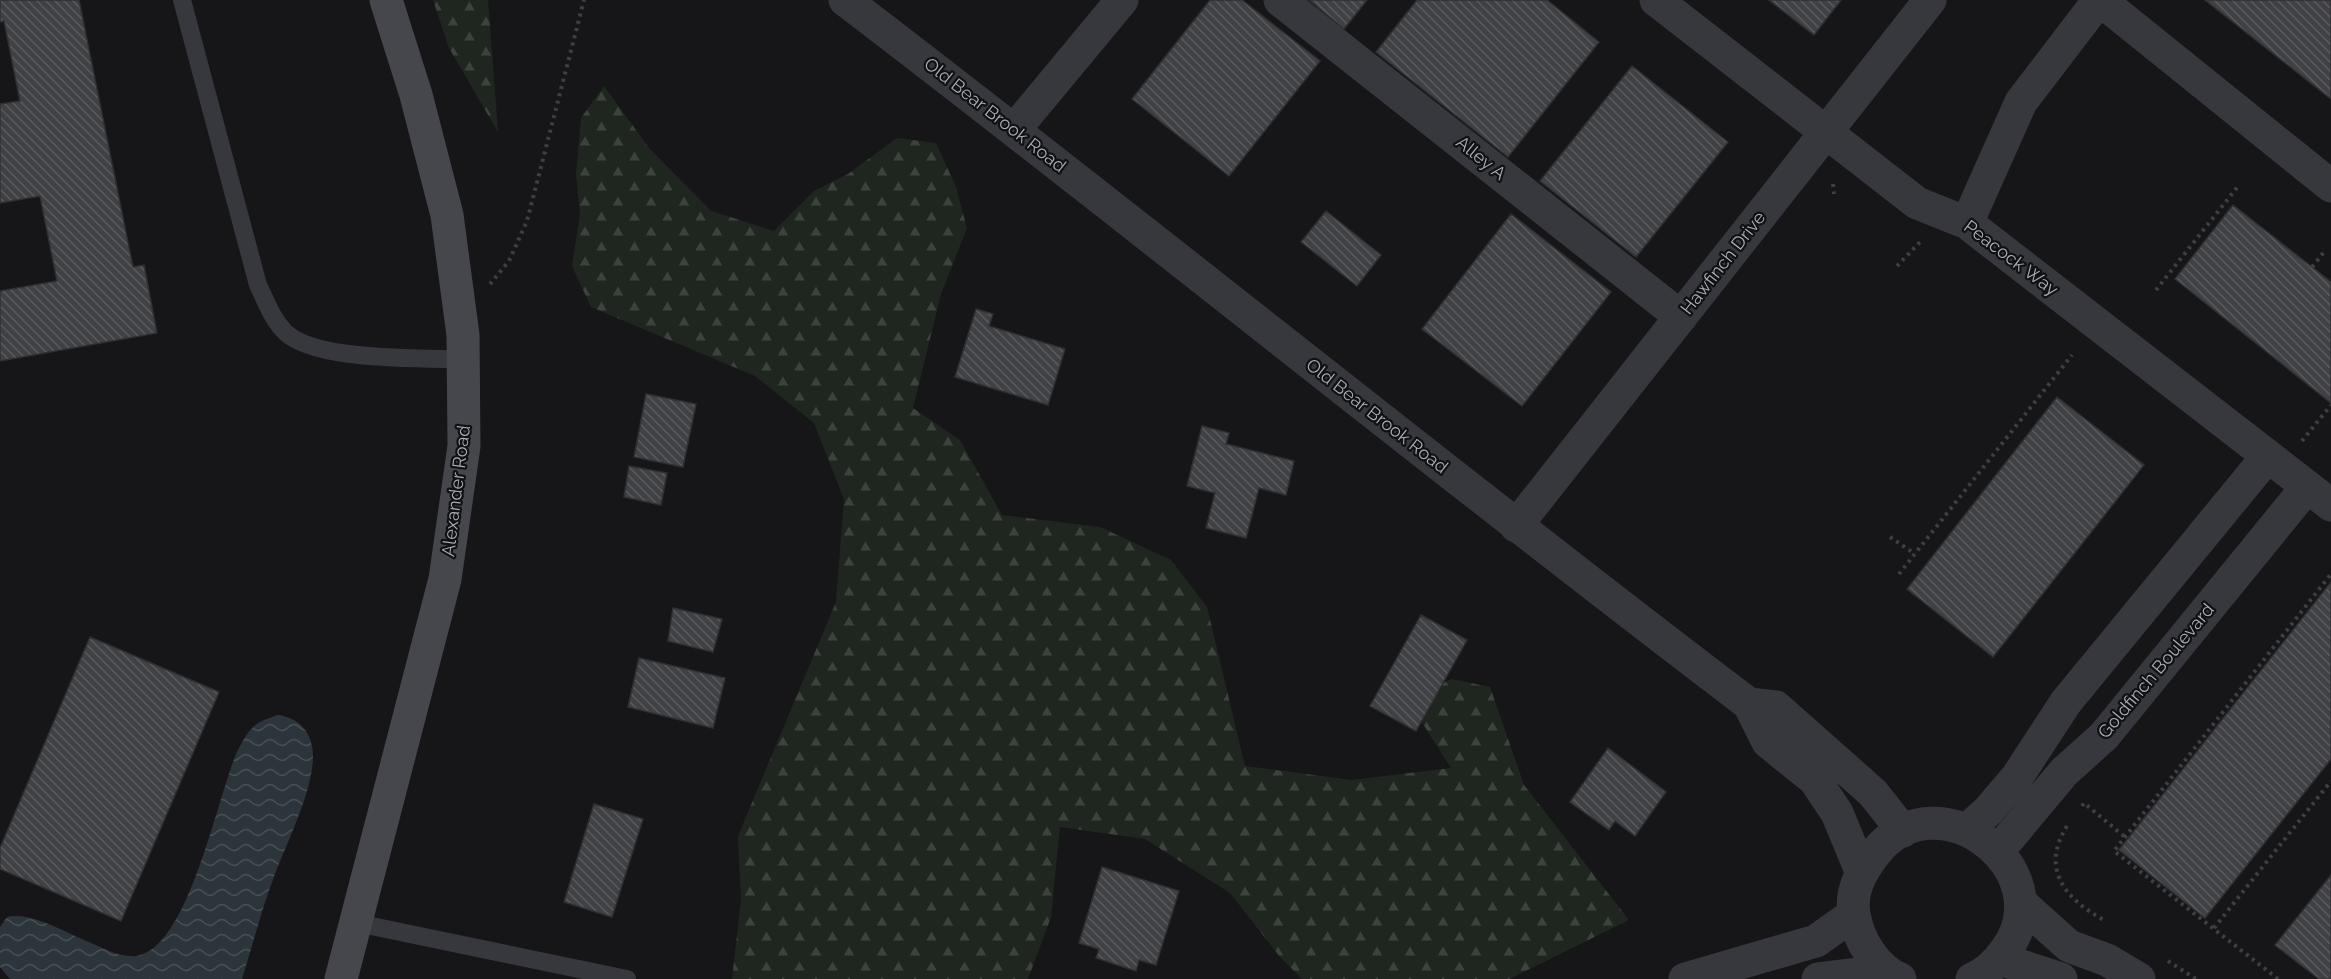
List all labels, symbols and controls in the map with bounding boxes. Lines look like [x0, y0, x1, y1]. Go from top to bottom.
street label: Old Bear Brook Road [920, 53, 1070, 176]
street label: Alley A [1452, 131, 1510, 184]
street label: Hawfinch Drive [1676, 207, 1770, 318]
street label: Peacock Way [1960, 215, 2063, 300]
street label: Old Bear Brook Road [1302, 354, 1452, 477]
street label: Alexander Road [437, 424, 474, 558]
street label: Goldfinch Boulevard [2093, 599, 2218, 742]

